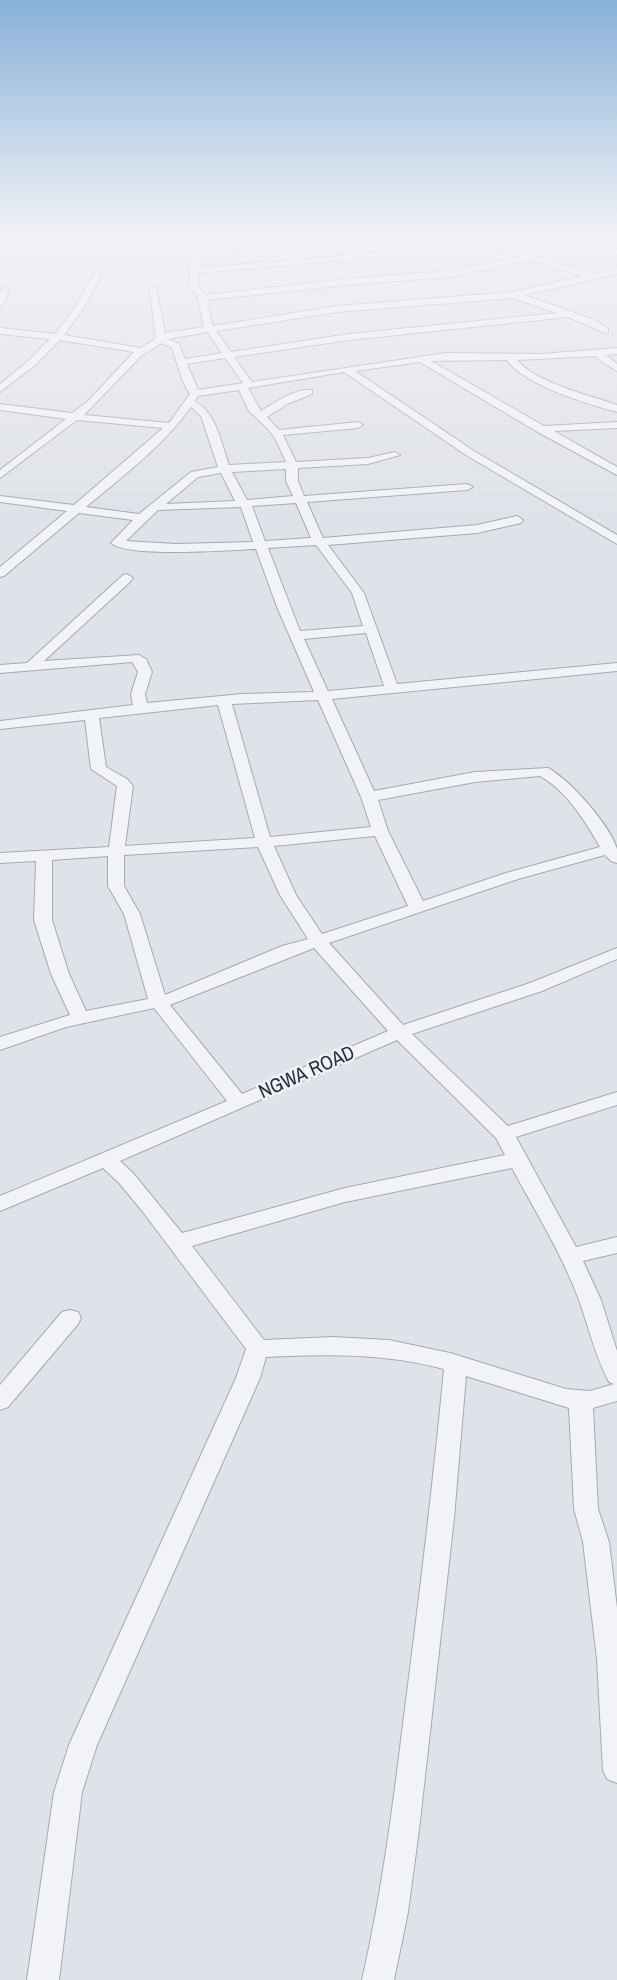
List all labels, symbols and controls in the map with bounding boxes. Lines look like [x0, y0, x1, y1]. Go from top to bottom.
street label: NGWA ROAD [255, 1041, 359, 1105]

